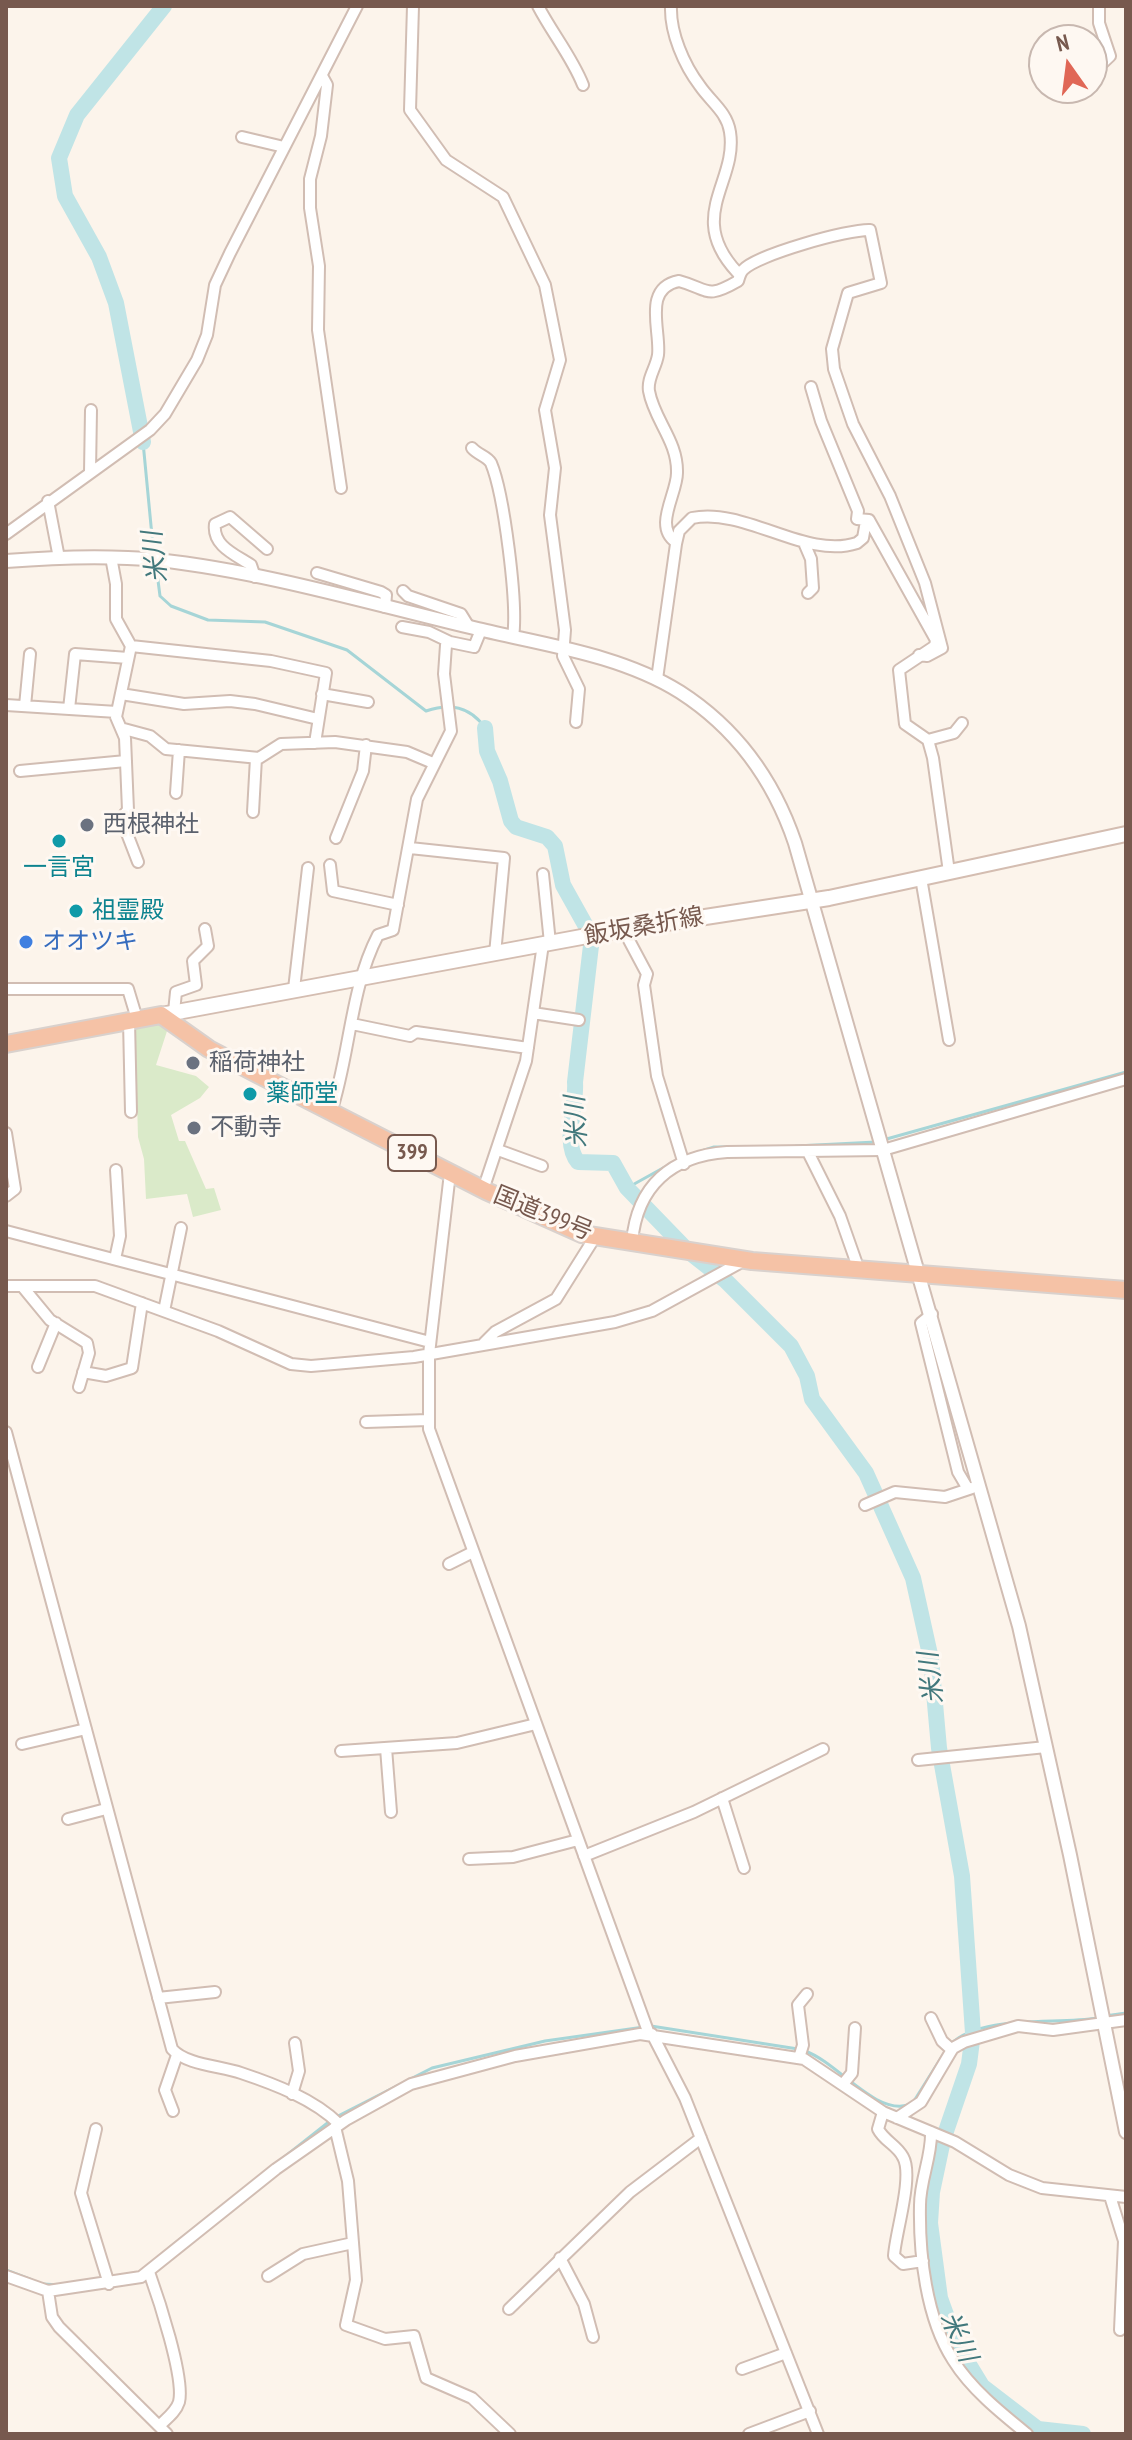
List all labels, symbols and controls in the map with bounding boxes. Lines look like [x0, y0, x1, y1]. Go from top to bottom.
north arrow [1028, 24, 1108, 104]
text: N [1054, 28, 1072, 58]
water label: 米川 [137, 529, 175, 585]
place label: 西根神社 [103, 811, 199, 839]
marker: 西根神社 [78, 816, 96, 834]
marker: 一言宮 [50, 832, 68, 850]
place label: 一言宮 [23, 854, 95, 882]
place label: 祖霊殿 [92, 897, 164, 925]
marker: 祖霊殿 [67, 902, 85, 920]
street label: 飯坂桑折線 [582, 902, 706, 952]
place label: オオツキ [42, 928, 138, 956]
marker: オオツキ [17, 933, 35, 951]
place label: 稲荷神社 [209, 1049, 305, 1077]
marker: 稲荷神社 [184, 1054, 202, 1072]
place label: 薬師堂 [266, 1080, 338, 1108]
marker: 薬師堂 [241, 1085, 259, 1103]
water label: 米川 [560, 1095, 594, 1149]
place label: 不動寺 [210, 1114, 282, 1142]
marker: 不動寺 [185, 1119, 203, 1137]
road number: 399 [388, 1135, 436, 1171]
street label: 国道399号 [489, 1181, 597, 1247]
water label: 米川 [913, 1650, 951, 1706]
water label: 米川 [933, 2307, 983, 2367]

